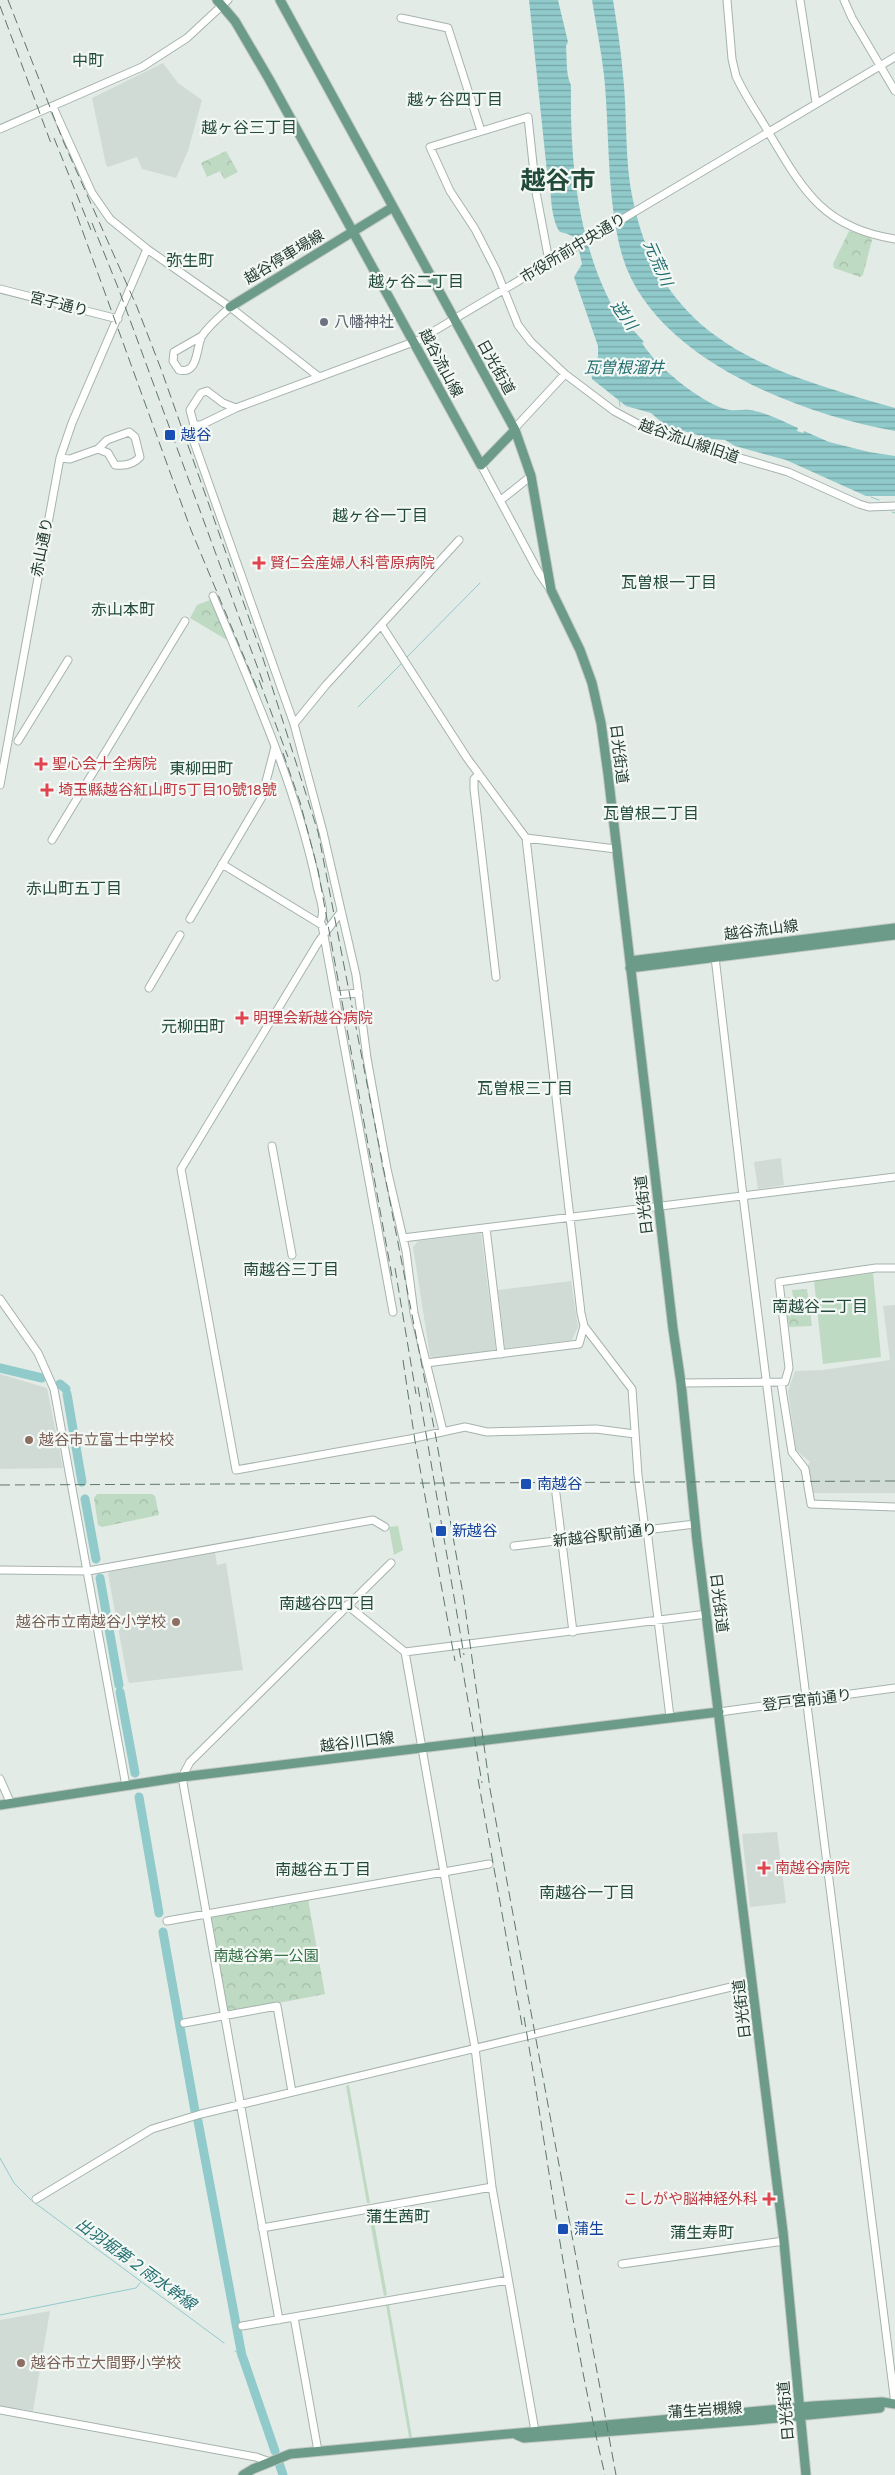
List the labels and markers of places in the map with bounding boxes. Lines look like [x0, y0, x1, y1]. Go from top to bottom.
place label: 八幡神社 [334, 313, 394, 331]
marker: 八幡神社 [318, 316, 330, 328]
place label: 越谷 [180, 426, 211, 444]
marker: 越谷 [163, 428, 177, 442]
place label: 賢仁会産婦人科菅原病院 [270, 554, 435, 572]
marker: 賢仁会産婦人科菅原病院 [252, 556, 266, 570]
place label: 聖心会十全病院 [52, 755, 157, 773]
marker: 聖心会十全病院 [34, 757, 48, 771]
place label: 埼玉縣越谷紅山町5丁目10號18號 [58, 781, 277, 799]
marker: 埼玉縣越谷紅山町5丁目10號18號 [40, 783, 54, 797]
place label: 明理会新越谷病院 [253, 1009, 373, 1027]
marker: 明理会新越谷病院 [235, 1011, 249, 1025]
place label: 越谷市立富士中学校 [38, 1431, 174, 1449]
marker: 越谷市立富士中学校 [23, 1434, 35, 1446]
place label: 南越谷 [537, 1475, 582, 1493]
marker: 南越谷 [519, 1477, 533, 1491]
place label: 新越谷 [452, 1522, 497, 1540]
marker: 新越谷 [434, 1524, 448, 1538]
place label: 越谷市立南越谷小学校 [15, 1613, 166, 1631]
marker: 越谷市立南越谷小学校 [170, 1616, 182, 1628]
place label: 南越谷病院 [775, 1859, 850, 1877]
marker: 南越谷病院 [757, 1861, 771, 1875]
place label: こしがや脳神経外科 [623, 2190, 758, 2208]
marker: こしがや脳神経外科 [762, 2192, 776, 2206]
place label: 蒲生 [574, 2220, 604, 2238]
marker: 蒲生 [556, 2222, 570, 2236]
place label: 越谷市立大間野小学校 [30, 2354, 181, 2372]
marker: 越谷市立大間野小学校 [15, 2357, 27, 2369]

